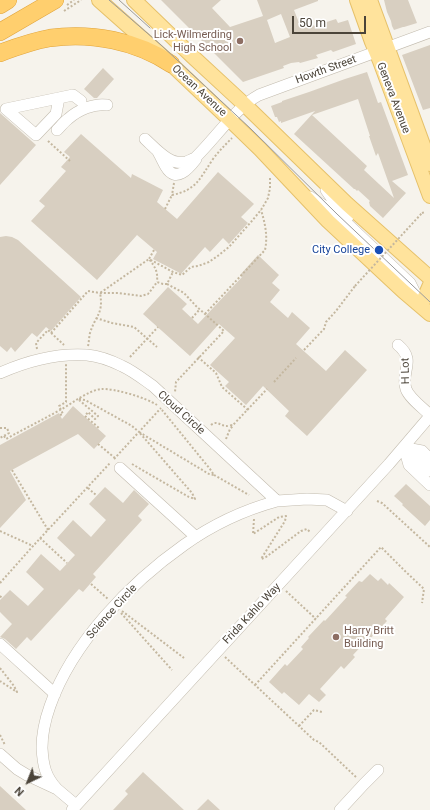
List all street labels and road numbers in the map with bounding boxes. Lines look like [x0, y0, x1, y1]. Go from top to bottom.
street label: Howth Street [294, 53, 358, 87]
street label: Geneva Avenue [373, 61, 413, 135]
street label: Ocean Avenue [169, 62, 229, 120]
street label: H Lot [399, 358, 413, 384]
street label: Cloud Circle [155, 388, 207, 438]
street label: Frida Kahlo Way [220, 581, 284, 647]
street label: Science Circle [84, 582, 140, 642]

